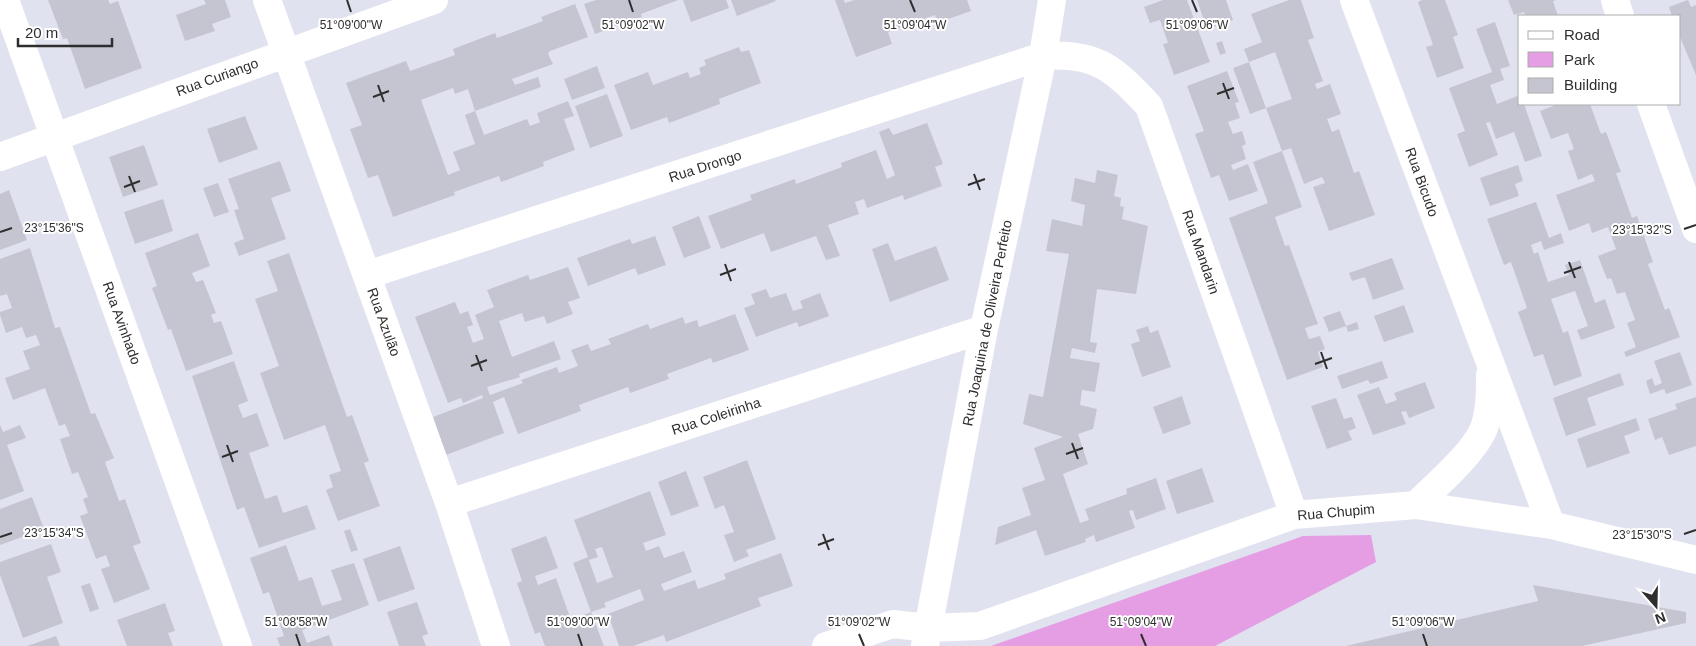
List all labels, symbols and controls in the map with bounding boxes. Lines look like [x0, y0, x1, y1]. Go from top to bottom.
scale bar [18, 15, 111, 47]
legend [1518, 15, 1681, 105]
text: 51°09'00"W [320, 18, 383, 32]
text: 51°09'02"W [602, 18, 665, 32]
text: 51°09'04"W [884, 18, 947, 32]
text: 51°09'06"W [1166, 18, 1229, 32]
text: 20 m [25, 24, 58, 41]
text: Road [1564, 26, 1600, 43]
text: Park [1564, 51, 1595, 68]
street label: Rua Curiango [174, 55, 261, 99]
text: Building [1564, 76, 1617, 93]
street label: Rua Bicudo [1402, 145, 1442, 219]
street label: Rua Drongo [667, 147, 744, 185]
street label: Rua Mandarin [1179, 208, 1223, 296]
street label: Rua Joaquina de Oliveira Perfeito [959, 219, 1015, 427]
text: 23°15'36"S [24, 221, 84, 235]
text: 23°15'32"S [1612, 223, 1672, 237]
street label: Rua Avinhado [100, 279, 144, 367]
street label: Rua Azulão [364, 286, 404, 359]
street label: Rua Coleirinha [669, 394, 763, 438]
street label: Rua Chupim [1297, 501, 1375, 523]
text: 23°15'34"S [24, 526, 84, 540]
text: 23°15'30"S [1612, 528, 1672, 542]
north arrow [1631, 581, 1681, 631]
text: N [1653, 609, 1668, 627]
text: 51°08'58"W [265, 615, 328, 629]
text: 51°09'00"W [547, 615, 610, 629]
text: 51°09'02"W [828, 615, 891, 629]
text: 51°09'04"W [1110, 615, 1173, 629]
text: 51°09'06"W [1392, 615, 1455, 629]

